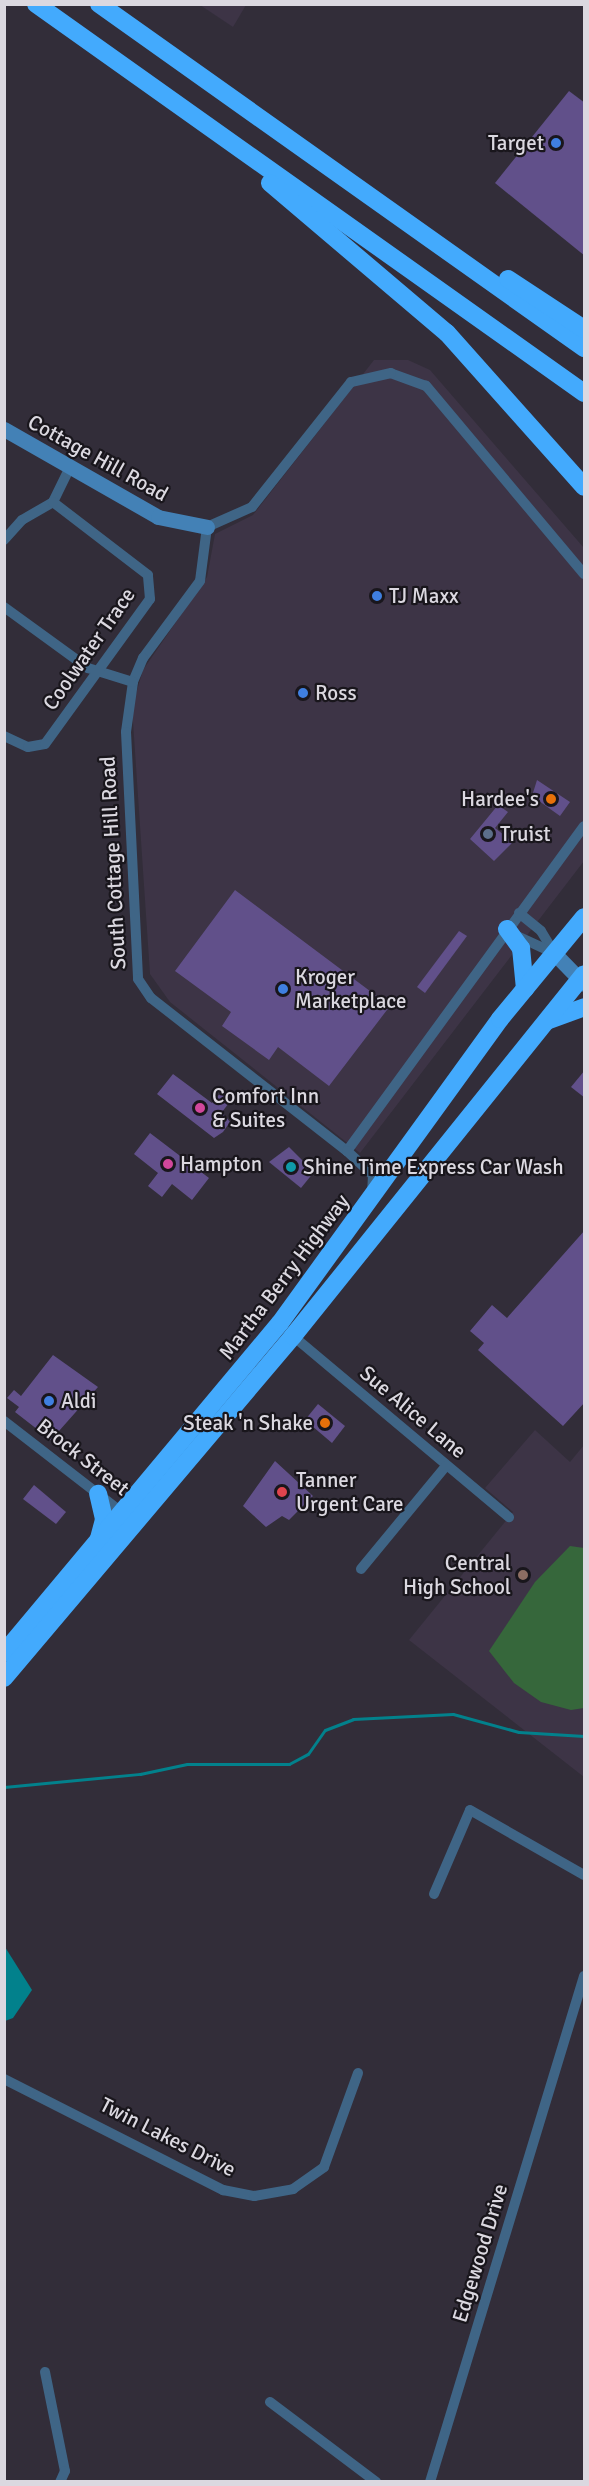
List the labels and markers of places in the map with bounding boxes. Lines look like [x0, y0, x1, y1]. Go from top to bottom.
place label: Target [488, 130, 544, 156]
marker: Target [549, 136, 563, 150]
place label: TJ Maxx [389, 583, 459, 609]
marker: TJ Maxx [370, 589, 384, 603]
place label: Ross [315, 680, 357, 706]
marker: Ross [296, 686, 310, 700]
place label: Hardee's [461, 786, 539, 812]
marker: Hardee's [544, 792, 558, 806]
place label: Truist [500, 821, 551, 847]
marker: Truist [481, 827, 495, 841]
place label: Kroger Marketplace [295, 964, 406, 1014]
marker: Kroger Marketplace [276, 982, 290, 996]
place label: Comfort Inn & Suites [212, 1083, 319, 1133]
marker: Comfort Inn & Suites [193, 1101, 207, 1115]
place label: Hampton [180, 1151, 262, 1177]
place label: Shine Time Express Car Wash [303, 1154, 564, 1180]
marker: Hampton [161, 1157, 175, 1171]
marker: Shine Time Express Car Wash [284, 1160, 298, 1174]
place label: Aldi [61, 1388, 96, 1414]
marker: Aldi [42, 1394, 56, 1408]
place label: Steak 'n Shake [183, 1410, 313, 1436]
marker: Steak 'n Shake [318, 1416, 332, 1430]
place label: Tanner Urgent Care [296, 1467, 404, 1517]
marker: Tanner Urgent Care [273, 1483, 291, 1501]
place label: Central High School [403, 1550, 511, 1600]
marker: Central High School [516, 1568, 530, 1582]

